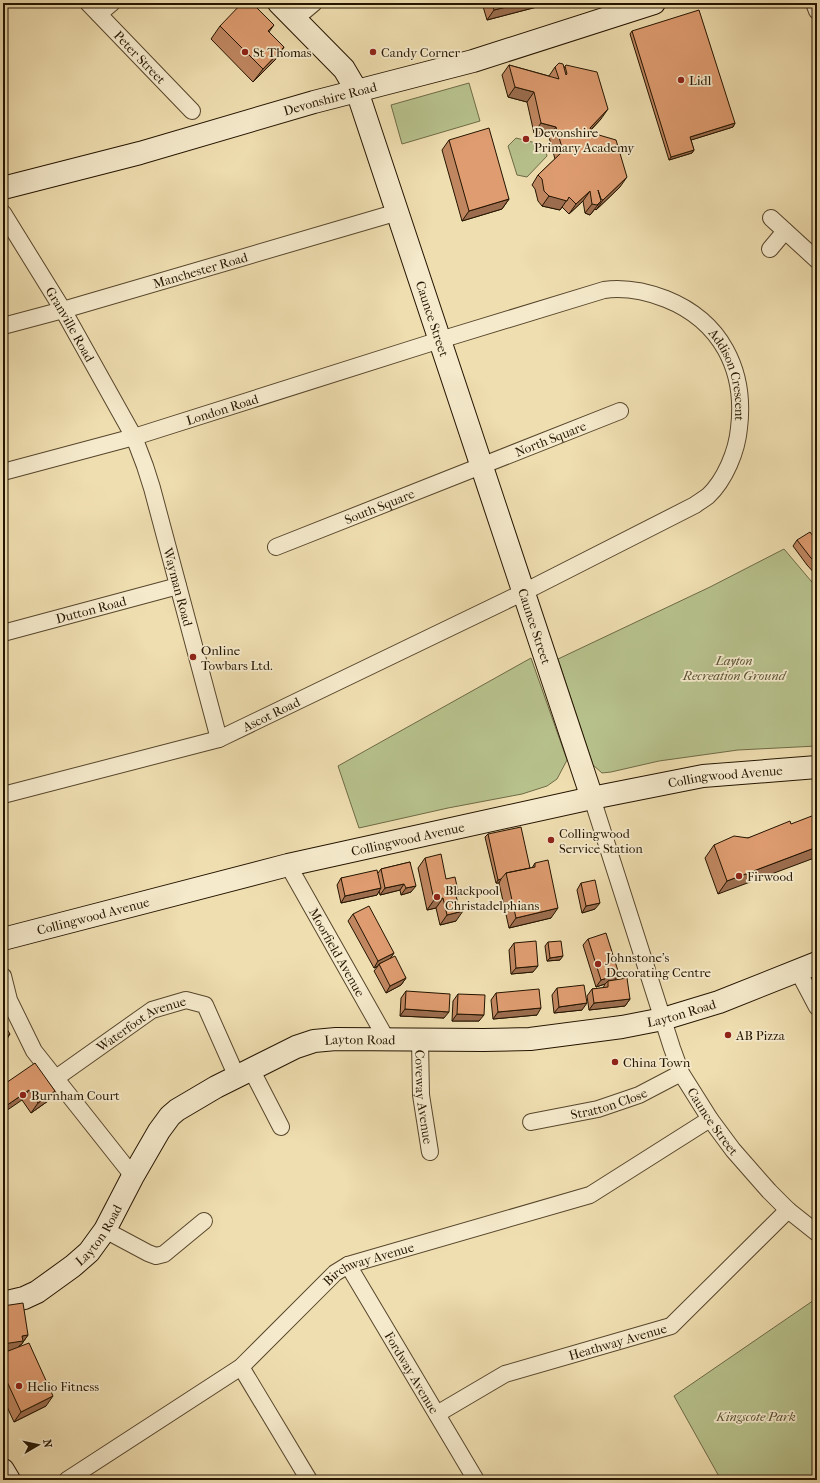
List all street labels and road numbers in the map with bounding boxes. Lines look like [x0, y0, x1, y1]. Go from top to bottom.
street label: Peter Street [111, 28, 169, 87]
street label: Devonshire Road [282, 79, 379, 119]
street label: Manchester Road [151, 249, 250, 291]
street label: Caunce Street [413, 279, 452, 359]
street label: Granville Road [43, 284, 98, 365]
street label: Addison Crescent [705, 325, 747, 422]
street label: London Road [184, 391, 261, 428]
street label: North Square [513, 418, 589, 460]
street label: South Square [342, 486, 417, 527]
street label: Wayman Road [160, 545, 196, 629]
street label: Caunce Street [515, 586, 554, 666]
street label: Dutton Road [54, 593, 129, 627]
street label: Ascot Road [239, 694, 303, 735]
street label: Collingwood Avenue [667, 763, 784, 791]
street label: Collingwood Avenue [350, 819, 466, 859]
street label: Collingwood Avenue [35, 894, 152, 938]
street label: Moorfield Avenue [306, 905, 368, 1000]
street label: Waterfoot Avenue [93, 993, 188, 1055]
street label: Layton Road [646, 996, 719, 1030]
street label: Layton Road [324, 1032, 396, 1048]
street label: Coveway Avenue [412, 1049, 436, 1146]
street label: Stratton Close [569, 1085, 650, 1122]
street label: Caunce Street [684, 1085, 741, 1159]
street label: Layton Road [72, 1201, 125, 1269]
street label: Birchway Avenue [320, 1239, 416, 1289]
street label: Heathway Avenue [567, 1321, 669, 1363]
street label: Fordway Avenue [381, 1329, 442, 1417]

